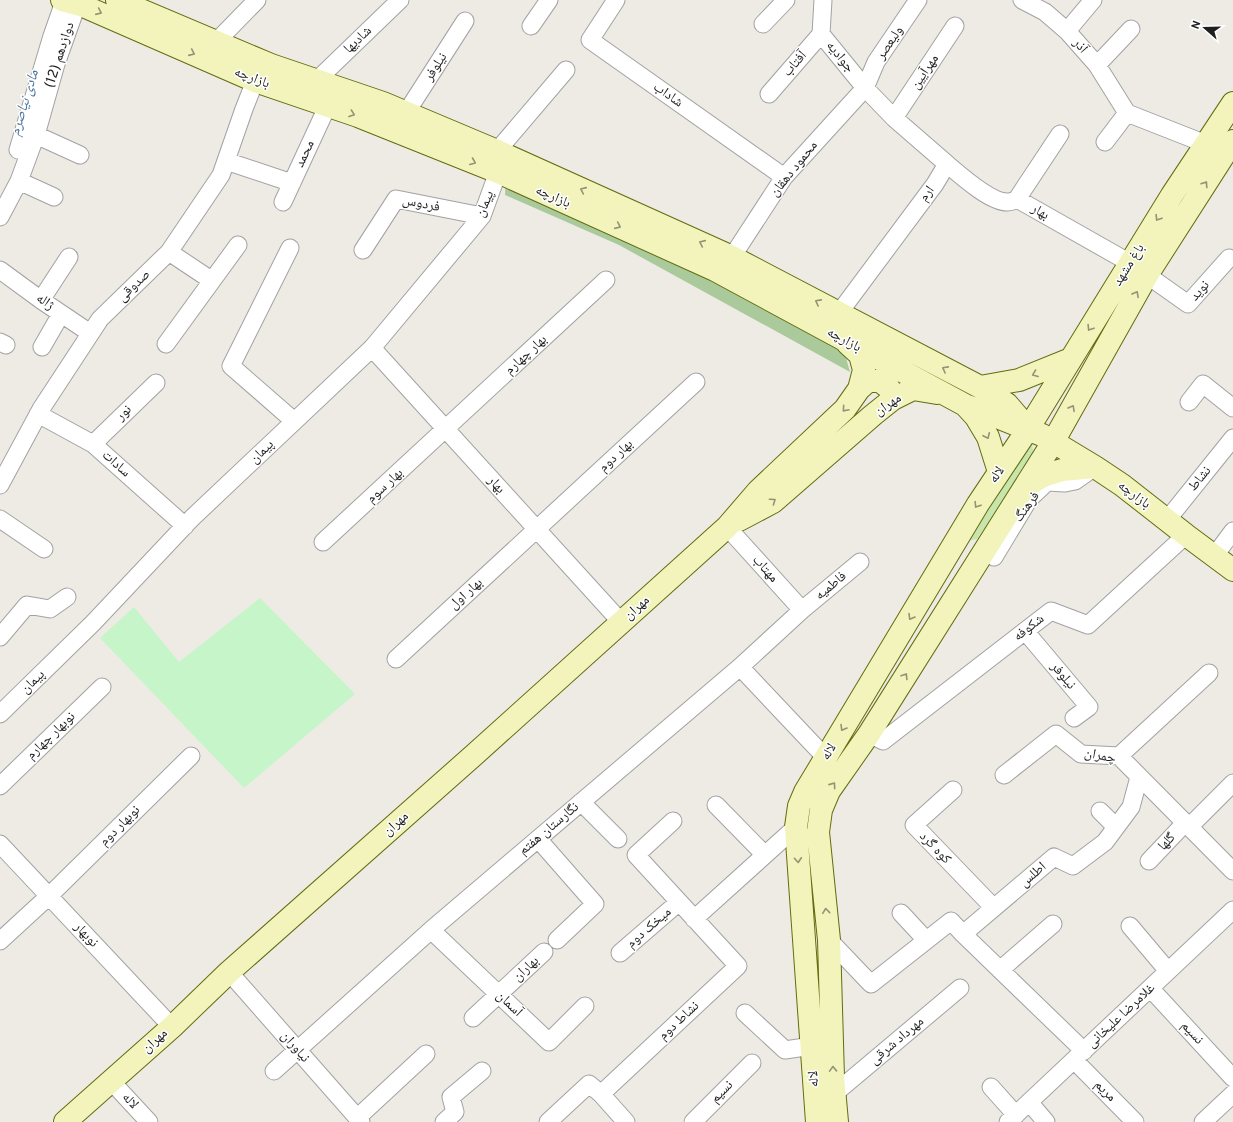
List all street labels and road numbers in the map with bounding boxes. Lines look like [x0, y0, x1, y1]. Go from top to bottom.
street label: دوازدهم (12) [41, 20, 79, 90]
street label: شادیها [341, 23, 375, 57]
street label: ولیعصر [872, 23, 907, 64]
street label: آذر [1068, 34, 1091, 57]
street label: جوادیه [822, 38, 858, 76]
street label: آفتاب [779, 47, 811, 80]
street label: نیلوفر [420, 49, 451, 85]
street label: مهرآیین [907, 51, 943, 93]
street label: بازارچه [232, 63, 272, 93]
street label: شاداب [650, 79, 686, 111]
street label: محمد [291, 138, 319, 170]
street label: محمود دهقان [766, 138, 822, 200]
street label: بازارچه [533, 182, 573, 212]
street label: ارم [916, 183, 938, 205]
street label: پیمان [472, 188, 498, 220]
street label: فردوس [401, 192, 441, 216]
street label: بهار [1027, 200, 1052, 224]
street label: باغ مشهد [1109, 241, 1149, 289]
street label: صدوقی [114, 266, 154, 306]
street label: نوید [1186, 277, 1214, 305]
street label: ژاله [33, 290, 57, 314]
street label: بازارچه [824, 324, 864, 356]
street label: بهار چهارم [501, 331, 551, 379]
street label: مهران [871, 390, 905, 420]
street label: نور [112, 401, 136, 425]
street label: پیمان [246, 436, 278, 468]
street label: بهار دوم [595, 436, 637, 476]
street label: سادات [98, 447, 134, 481]
street label: لاله [985, 463, 1009, 487]
street label: نشاط [1185, 463, 1215, 495]
street label: بهار سوم [363, 465, 407, 507]
street label: بهار [483, 472, 508, 498]
street label: بازارچه [1114, 477, 1154, 513]
street label: فرهنگ [1010, 488, 1044, 526]
street label: مهتاب [748, 552, 782, 586]
street label: فاطمیه [812, 568, 850, 604]
street label: بهار اول [446, 574, 487, 614]
street label: مهران [621, 592, 653, 624]
street label: شکوفه [1010, 611, 1048, 645]
street label: نیلوفر [1046, 658, 1079, 693]
street label: پیمان [17, 666, 49, 698]
street label: نوبهار چهارم [23, 708, 79, 764]
street label: لاله [817, 741, 841, 763]
street label: چمران [1083, 745, 1117, 767]
street label: نگارستان هفتم [515, 799, 583, 859]
street label: نوبهار دوم [96, 802, 144, 850]
street label: مهران [380, 808, 412, 840]
street label: کوه گرد [915, 828, 955, 868]
street label: گلها [1155, 829, 1180, 854]
street label: اطلس [1016, 859, 1050, 891]
street label: میخک دوم [623, 904, 675, 952]
street label: نوبهار [69, 918, 102, 951]
street label: بهاران [509, 953, 543, 985]
street label: غلامرضا علیخانی [1083, 980, 1159, 1052]
street label: آسمان [492, 987, 526, 1021]
street label: نشاط دوم [655, 998, 703, 1044]
street label: مهرداد شرقی [866, 1013, 928, 1069]
street label: نسیم [1177, 1018, 1207, 1048]
street label: مهران [139, 1025, 171, 1057]
street label: نیاوران [277, 1028, 313, 1066]
street label: لاله [805, 1070, 823, 1088]
street label: مریم [1090, 1076, 1120, 1106]
street label: نسیم [707, 1077, 737, 1107]
street label: لاله [118, 1089, 142, 1113]

